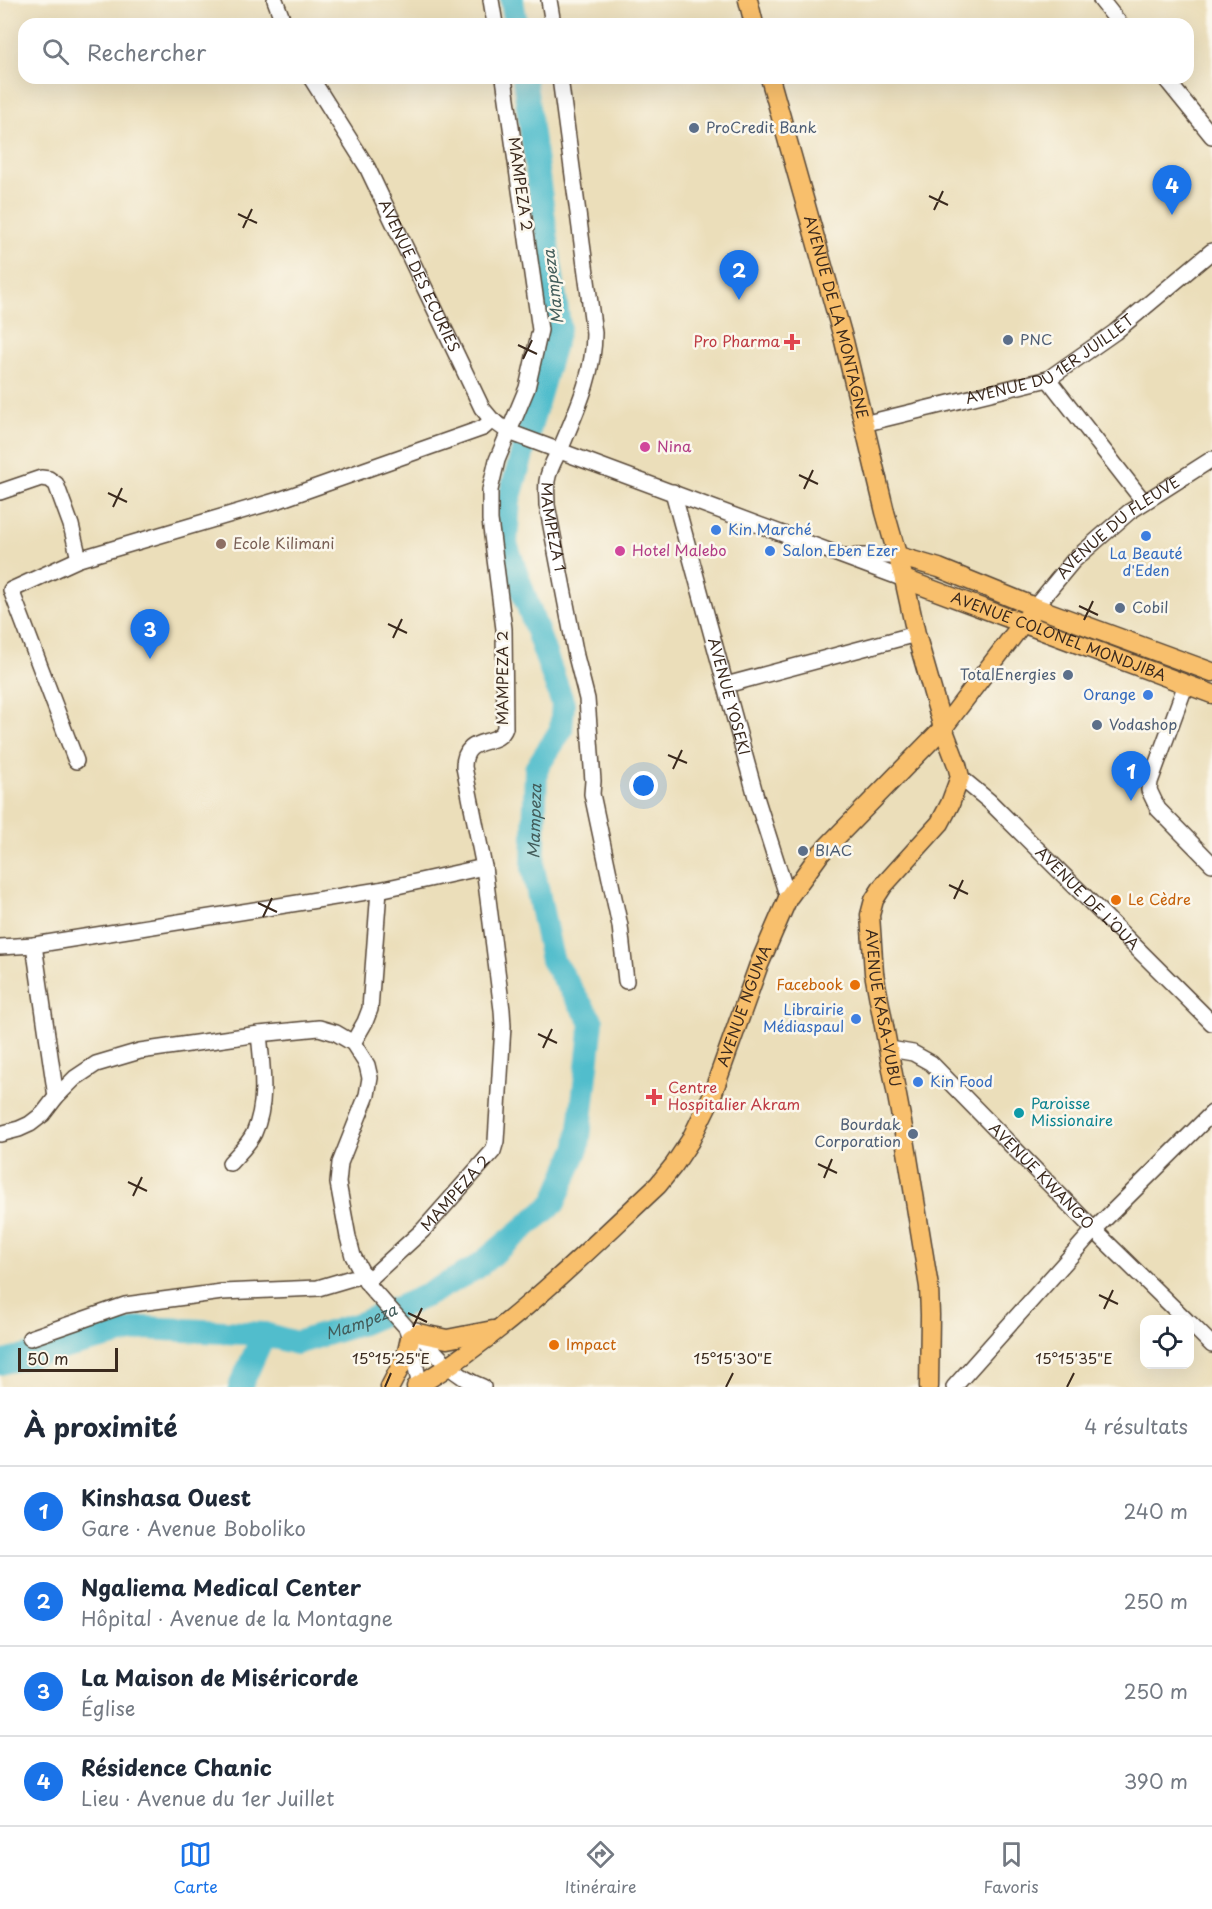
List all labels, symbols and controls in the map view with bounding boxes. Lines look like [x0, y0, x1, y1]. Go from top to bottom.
search box [18, 18, 1194, 84]
icon: search [39, 35, 72, 68]
text: Rechercher [87, 35, 206, 68]
place label: ProCredit Bank [706, 115, 817, 138]
marker: ProCredit Bank [687, 121, 701, 135]
street label: MAMPEZA 2 [504, 135, 539, 232]
pin: 4 [1152, 166, 1192, 215]
street label: AVENUE DES ECURIES [374, 195, 467, 356]
street label: AVENUE DE LA MONTAGNE [799, 212, 875, 421]
water label: Mampeza [535, 248, 568, 326]
pin: 2 [720, 250, 758, 300]
street label: AVENUE DU 1ER JUILLET [963, 308, 1139, 409]
place label: PNC [1020, 327, 1053, 350]
place label: Pro Pharma [693, 329, 781, 352]
marker: PNC [1001, 333, 1015, 347]
marker: Pro Pharma [785, 335, 799, 349]
place label: Nina [657, 434, 692, 457]
marker: Nina [638, 440, 652, 454]
street label: AVENUE DU FLEUVE [1050, 470, 1184, 583]
street label: MAMPEZA 1 [537, 482, 572, 573]
place label: Kin Marché [728, 517, 812, 540]
marker: Kin Marché [709, 523, 723, 537]
marker: La Beauté d'Eden [1139, 529, 1153, 543]
place label: Ecole Kilimani [233, 531, 335, 554]
marker: Ecole Kilimani [214, 537, 228, 551]
place label: Hotel Malebo [632, 538, 727, 561]
place label: Salon Eben Ezer [782, 538, 898, 561]
place label: La Beauté d'Eden [1109, 541, 1183, 581]
marker: Hotel Malebo [613, 544, 627, 558]
marker: Salon Eben Ezer [763, 544, 777, 558]
street label: AVENUE COLONEL MONDJIBA [948, 585, 1170, 686]
place label: Cobil [1132, 595, 1168, 618]
marker: Cobil [1113, 601, 1127, 615]
pin: 3 [130, 610, 170, 659]
street label: MAMPEZA 2 [490, 631, 513, 725]
street label: AVENUE YOSEKI [703, 635, 757, 757]
place label: TotalEnergies [960, 662, 1056, 685]
marker: TotalEnergies [1061, 668, 1075, 682]
place label: Orange [1083, 682, 1136, 705]
marker: Orange [1141, 688, 1155, 702]
place label: Vodashop [1109, 712, 1177, 735]
marker: Vodashop [1090, 718, 1104, 732]
pin: 1 [1112, 752, 1150, 801]
your location [629, 771, 658, 800]
water label: Mampeza [520, 782, 547, 859]
place label: BIAC [815, 838, 852, 861]
street label: AVENUE DE L’OUA [1031, 841, 1145, 954]
marker: BIAC [796, 844, 810, 858]
place label: Le Cèdre [1128, 887, 1191, 910]
marker: Le Cèdre [1109, 893, 1123, 907]
street label: AVENUE KASA-VUBU [861, 928, 908, 1089]
street label: AVENUE NGUMA [710, 941, 776, 1070]
place label: Facebook [776, 972, 843, 995]
marker: Facebook [848, 978, 862, 992]
place label: Librairie Médiaspaul [763, 997, 844, 1037]
marker: Librairie Médiaspaul [849, 1012, 863, 1026]
place label: Kin Food [930, 1069, 993, 1092]
place label: Centre Hospitalier Akram [668, 1075, 800, 1115]
marker: Kin Food [911, 1075, 925, 1089]
marker: Centre Hospitalier Akram [645, 1088, 663, 1106]
place label: Paroisse Missionaire [1031, 1091, 1113, 1131]
marker: Paroisse Missionaire [1012, 1106, 1026, 1120]
place label: Bourdak Corporation [814, 1112, 901, 1152]
street label: AVENUE KWANGO [985, 1116, 1100, 1234]
marker: Bourdak Corporation [906, 1127, 920, 1141]
street label: MAMPEZA 2 [414, 1149, 494, 1236]
water label: Mampeza [322, 1296, 401, 1345]
map controls [1140, 1315, 1194, 1369]
button: locate [1140, 1315, 1194, 1369]
place label: Impact [566, 1332, 616, 1355]
marker: Impact [547, 1338, 561, 1352]
scale bar [18, 1345, 118, 1372]
text: 50 m [27, 1346, 68, 1370]
text: 15°15'25"E [352, 1346, 430, 1369]
text: 15°15'30"E [694, 1346, 772, 1369]
text: 15°15'35"E [1035, 1346, 1113, 1369]
text: À proximité [24, 1407, 178, 1446]
text: 4 résultats [1084, 1411, 1188, 1441]
text: Kinshasa Ouest [81, 1480, 251, 1513]
text: 1 [39, 1496, 48, 1526]
text: 240 m [1123, 1496, 1188, 1526]
text: Gare · Avenue Boboliko [81, 1513, 306, 1543]
text: Ngaliema Medical Center [81, 1570, 361, 1603]
text: 2 [36, 1586, 51, 1616]
text: 250 m [1124, 1586, 1188, 1616]
text: Hôpital · Avenue de la Montagne [81, 1603, 393, 1633]
text: La Maison de Miséricorde [81, 1660, 359, 1693]
text: 3 [37, 1676, 50, 1706]
text: 250 m [1124, 1676, 1188, 1706]
text: Église [81, 1693, 135, 1723]
text: Résidence Chanic [81, 1750, 272, 1783]
text: 4 [37, 1766, 50, 1796]
text: 390 m [1124, 1766, 1188, 1796]
text: Lieu · Avenue du 1er Juillet [81, 1783, 334, 1813]
tab: Carte [173, 1838, 218, 1898]
tab: Itinéraire [565, 1838, 637, 1898]
tab: Favoris [984, 1838, 1039, 1898]

